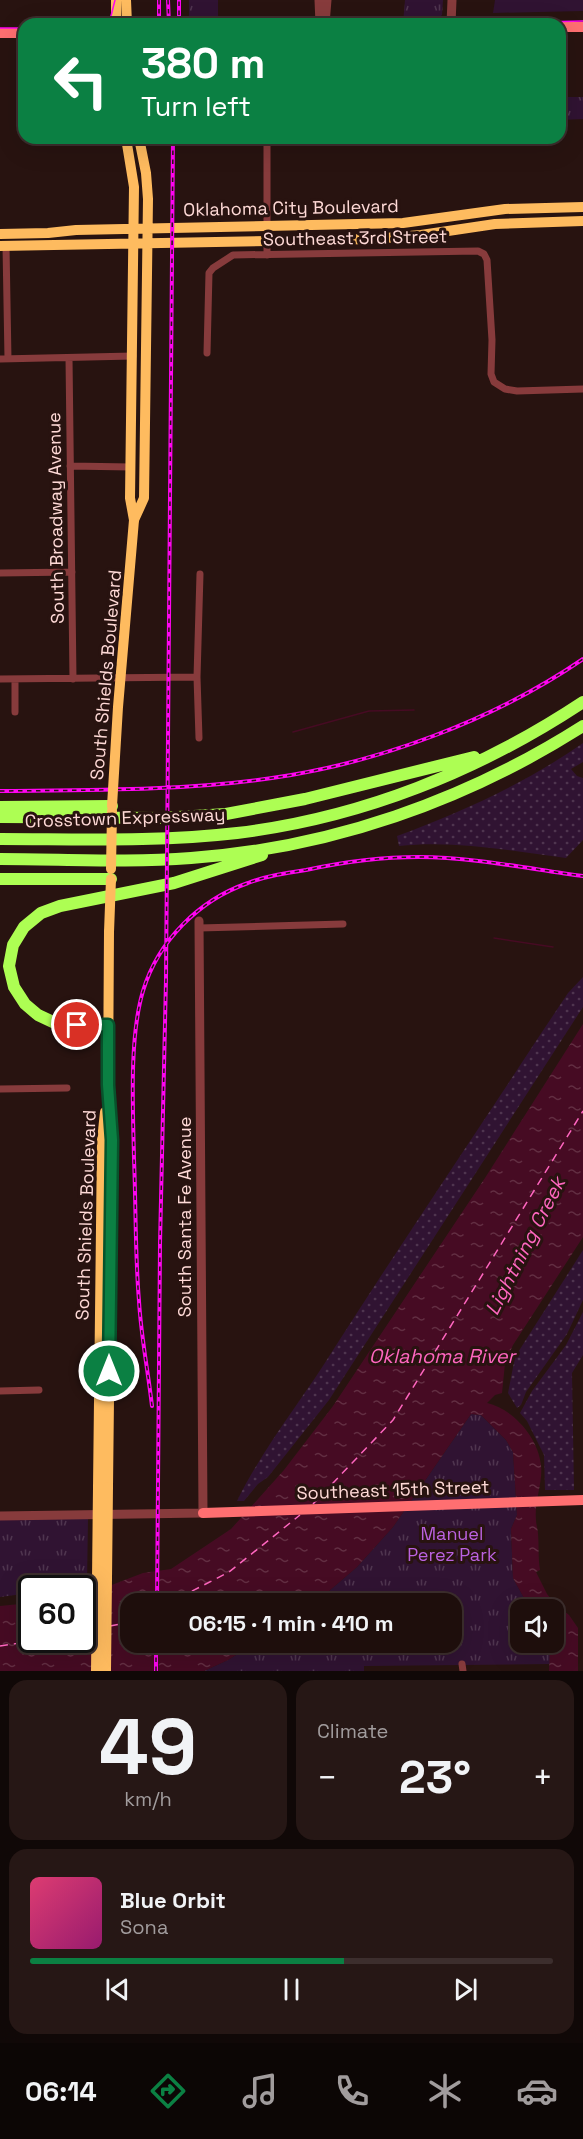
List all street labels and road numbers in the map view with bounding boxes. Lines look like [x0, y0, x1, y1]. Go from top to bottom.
street label: Oklahoma City Boulevard [183, 194, 399, 221]
street label: Southeast 3rd Street [263, 224, 447, 251]
street label: South Broadway Avenue [42, 412, 69, 624]
street label: South Shields Boulevard [85, 569, 126, 781]
street label: Crosstown Expressway [24, 803, 226, 832]
street label: South Shields Boulevard [70, 1109, 101, 1321]
street label: South Santa Fe Avenue [173, 1117, 196, 1317]
street label: Southeast 15th Street [296, 1475, 490, 1504]

